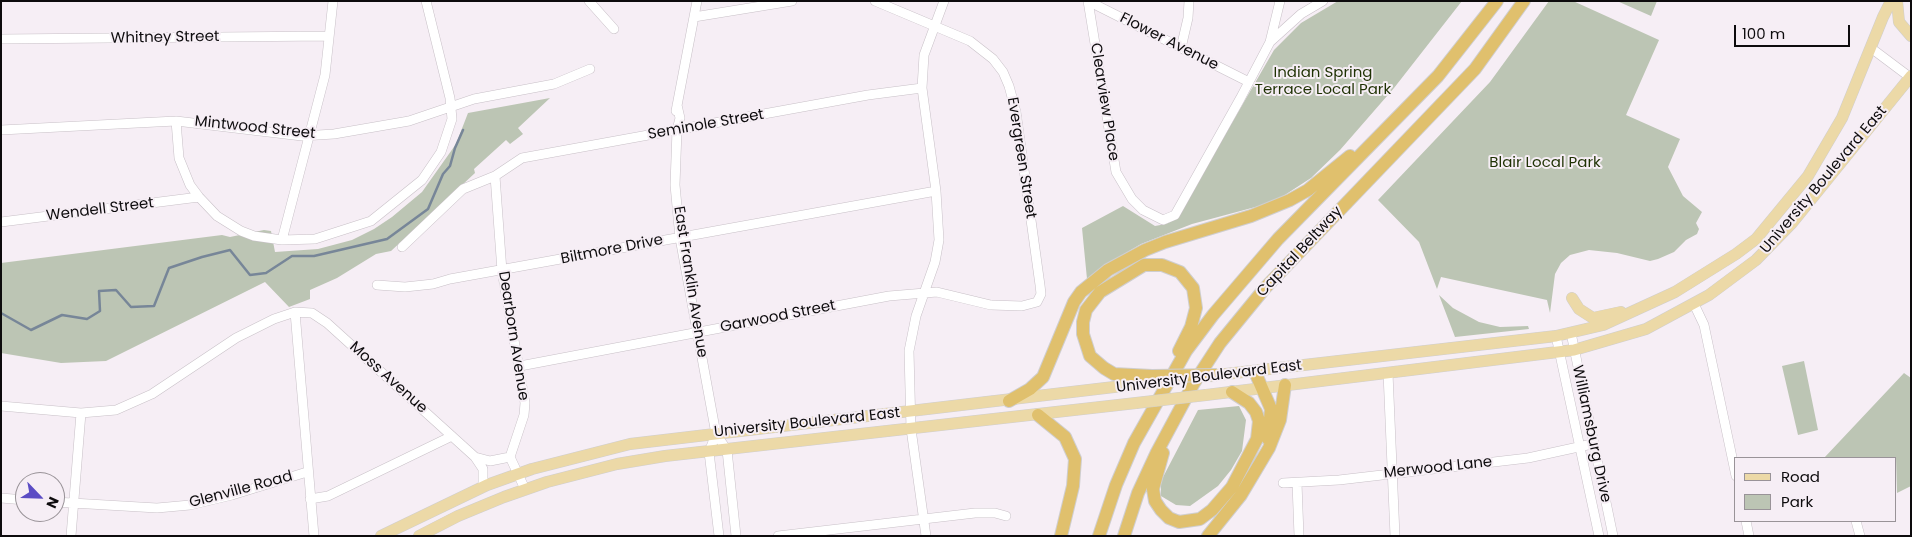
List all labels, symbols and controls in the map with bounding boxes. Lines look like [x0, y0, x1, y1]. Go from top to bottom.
street label: Flower Avenue [1117, 9, 1221, 75]
scale bar [1737, 15, 1853, 47]
text: 100 m [1742, 23, 1785, 44]
street label: Whitney Street [111, 28, 219, 48]
street label: Clearview Place [1086, 42, 1122, 162]
park label: Indian Spring Terrace Local Park [1255, 64, 1391, 99]
street label: Evergreen Street [1003, 96, 1039, 220]
street label: University Boulevard East [1757, 103, 1891, 257]
street label: Seminole Street [647, 106, 765, 144]
street label: Mintwood Street [194, 113, 316, 143]
park label: Blair Local Park [1489, 154, 1601, 172]
street label: Wendell Street [45, 194, 155, 226]
street label: Capital Beltway [1253, 203, 1347, 301]
street label: East Franklin Avenue [669, 205, 711, 359]
street label: Biltmore Drive [559, 231, 665, 269]
street label: Dearborn Avenue [494, 270, 532, 402]
street label: Garwood Street [719, 297, 837, 337]
street label: Moss Avenue [345, 338, 431, 418]
street label: University Boulevard East [1115, 357, 1303, 397]
street label: Williamsburg Drive [1568, 364, 1614, 504]
street label: University Boulevard East [713, 404, 901, 442]
street label: Merwood Lane [1383, 453, 1493, 483]
legend [1734, 457, 1897, 522]
text: Road [1781, 466, 1820, 487]
street label: Glenville Road [187, 468, 295, 512]
north arrow [15, 472, 65, 522]
text: Park [1781, 491, 1813, 512]
text: N [42, 494, 64, 512]

